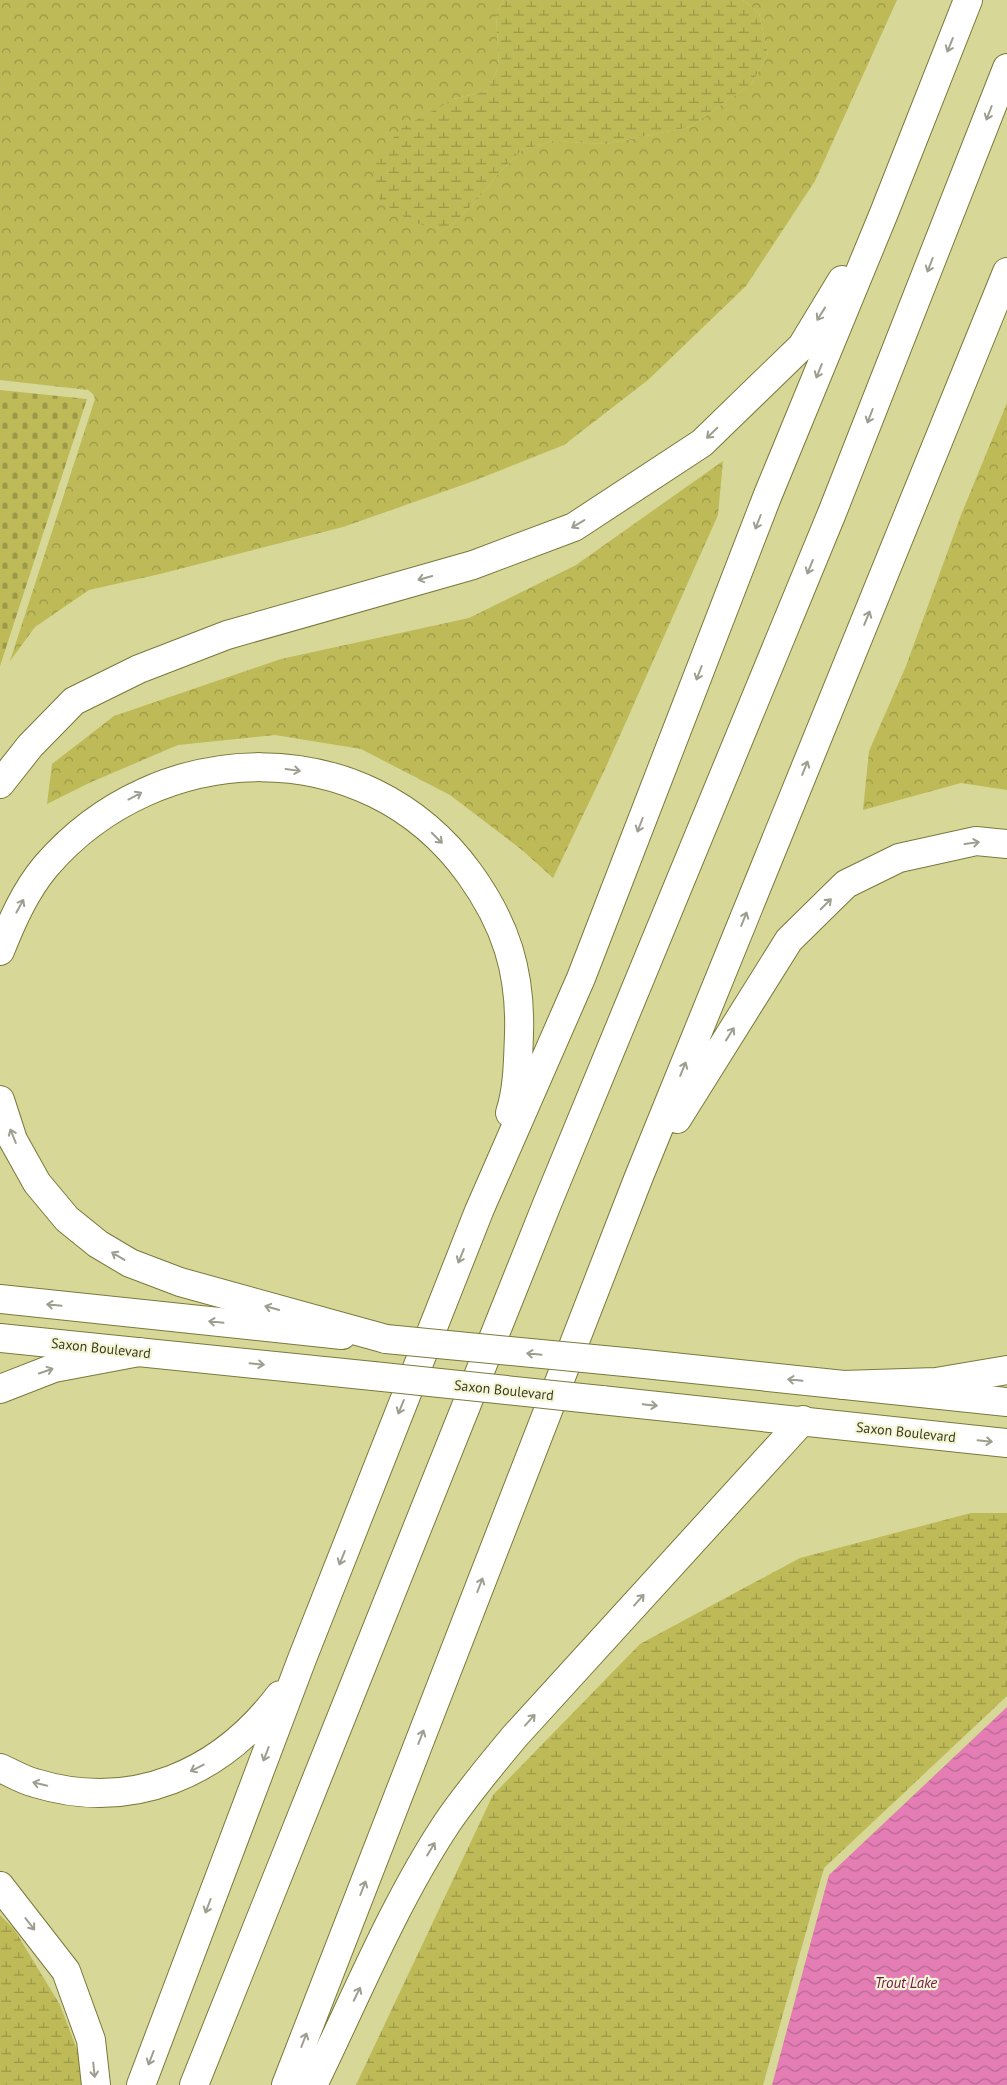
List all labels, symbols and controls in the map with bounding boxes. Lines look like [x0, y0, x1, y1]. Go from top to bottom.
one-way arrow [945, 37, 955, 52]
one-way arrow [984, 105, 993, 121]
one-way arrow [925, 256, 934, 272]
one-way arrow [816, 306, 826, 320]
one-way arrow [814, 363, 823, 378]
one-way arrow [865, 408, 875, 423]
one-way arrow [706, 427, 718, 439]
one-way arrow [753, 514, 762, 529]
one-way arrow [571, 519, 585, 529]
one-way arrow [805, 559, 814, 574]
one-way arrow [417, 574, 433, 583]
one-way arrow [863, 610, 872, 625]
one-way arrow [694, 665, 703, 680]
one-way arrow [801, 761, 811, 776]
one-way arrow [285, 765, 301, 775]
one-way arrow [128, 791, 143, 801]
one-way arrow [635, 817, 644, 832]
one-way arrow [431, 832, 444, 844]
one-way arrow [964, 838, 980, 848]
one-way arrow [819, 898, 832, 910]
one-way arrow [15, 899, 25, 914]
one-way arrow [741, 911, 750, 926]
one-way arrow [725, 1028, 735, 1042]
one-way arrow [679, 1062, 688, 1077]
one-way arrow [8, 1129, 17, 1144]
one-way arrow [456, 1248, 465, 1263]
one-way arrow [112, 1250, 126, 1260]
one-way arrow [46, 1300, 62, 1310]
one-way arrow [264, 1302, 280, 1312]
one-way arrow [208, 1317, 224, 1327]
street label: Saxon Boulevard [50, 1334, 152, 1362]
one-way arrow [527, 1349, 543, 1359]
one-way arrow [249, 1360, 265, 1369]
one-way arrow [37, 1366, 53, 1376]
one-way arrow [787, 1375, 803, 1385]
street label: Saxon Boulevard [453, 1376, 555, 1404]
one-way arrow [396, 1399, 406, 1414]
one-way arrow [641, 1400, 657, 1410]
street label: Saxon Boulevard [855, 1418, 957, 1446]
one-way arrow [977, 1436, 993, 1446]
one-way arrow [336, 1550, 346, 1565]
one-way arrow [476, 1578, 486, 1593]
one-way arrow [633, 1594, 645, 1607]
one-way arrow [524, 1714, 536, 1727]
one-way arrow [417, 1730, 427, 1745]
one-way arrow [261, 1746, 270, 1761]
one-way arrow [189, 1763, 204, 1773]
one-way arrow [32, 1779, 48, 1788]
one-way arrow [427, 1843, 437, 1857]
one-way arrow [358, 1881, 368, 1896]
one-way arrow [203, 1898, 212, 1913]
one-way arrow [25, 1917, 35, 1931]
water label: Trout Lake [875, 1973, 937, 1992]
one-way arrow [353, 1987, 363, 2002]
one-way arrow [300, 2032, 309, 2047]
one-way arrow [146, 2050, 155, 2065]
one-way arrow [89, 2061, 99, 2077]

